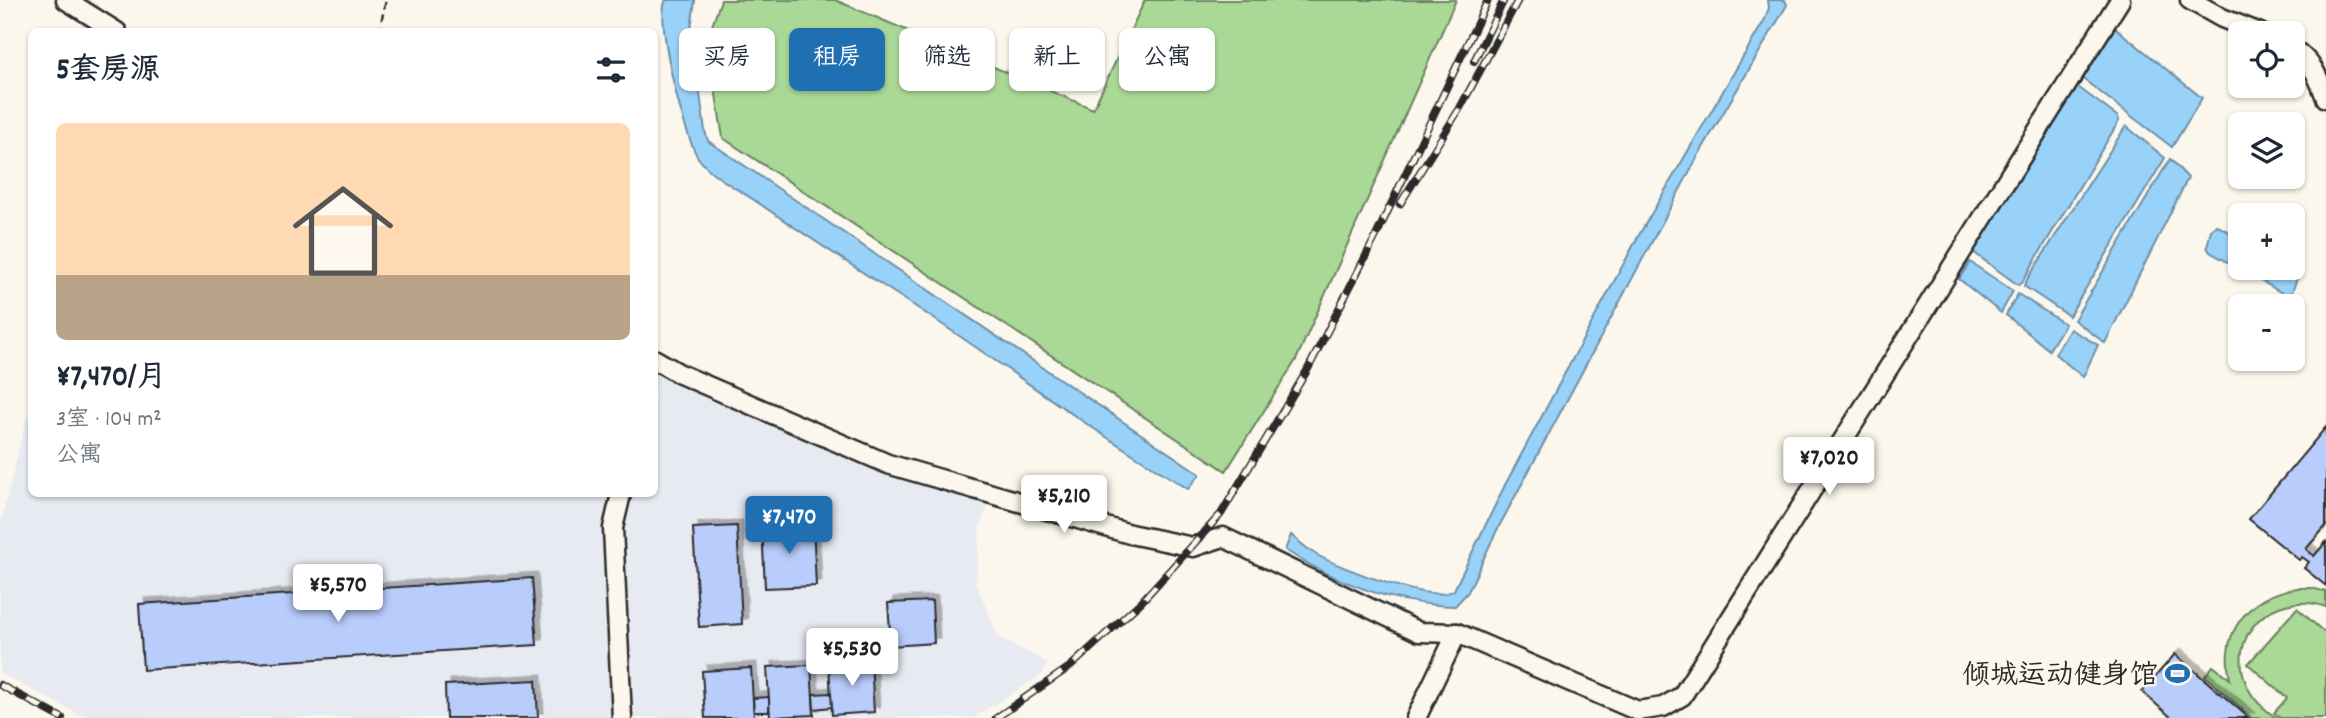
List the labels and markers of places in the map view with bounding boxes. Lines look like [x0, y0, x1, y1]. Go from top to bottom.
pin: ¥7,020 [1772, 438, 1886, 497]
pin: ¥5,210 [1007, 476, 1121, 535]
pin: ¥7,470 [732, 496, 846, 556]
pin: ¥5,570 [281, 564, 395, 624]
pin: ¥5,530 [795, 628, 909, 688]
place label: 倾城运动健身馆 [1962, 658, 2158, 698]
sports icon: 倾城运动健身馆 [2164, 659, 2192, 687]

